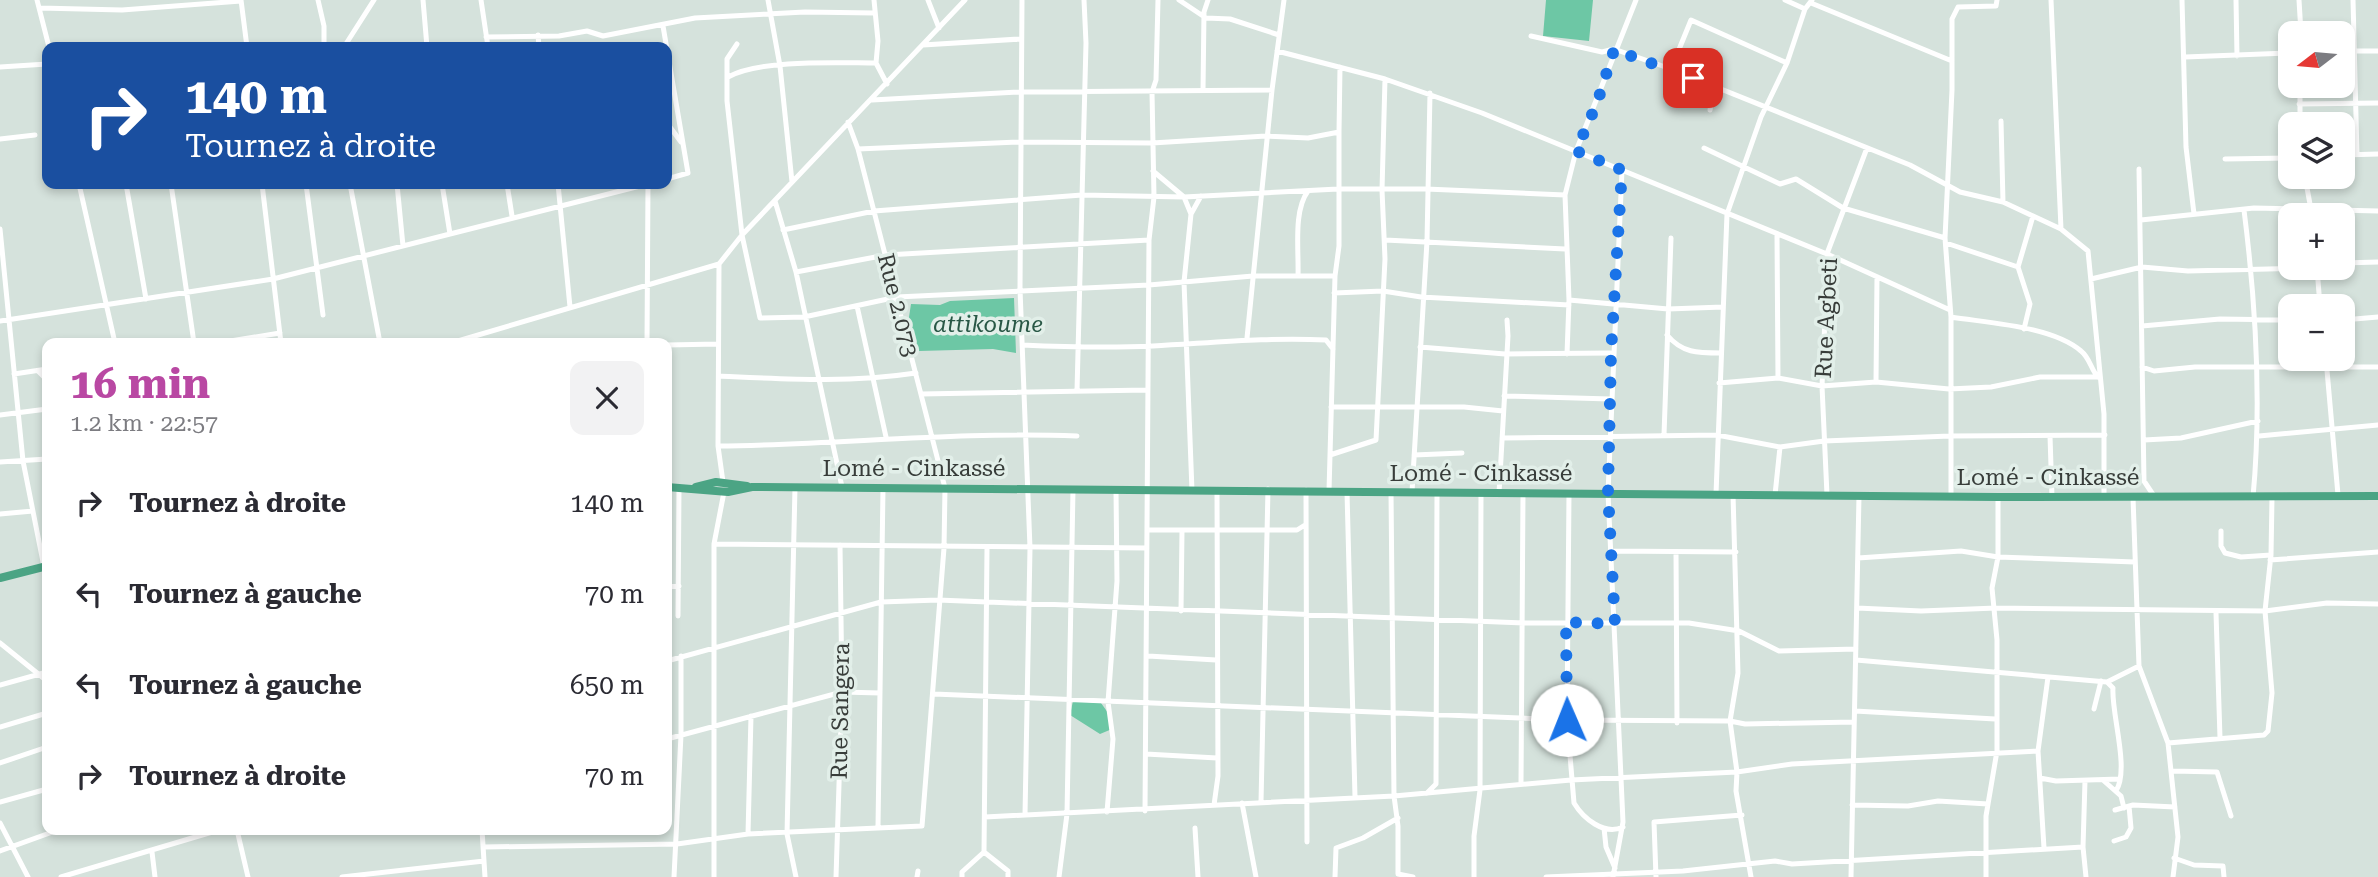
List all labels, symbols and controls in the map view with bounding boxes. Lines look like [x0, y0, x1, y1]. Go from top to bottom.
north arrow [2278, 21, 2356, 98]
map controls [2278, 21, 2355, 371]
pin [1663, 48, 1723, 108]
icon: arrive [1674, 59, 1712, 97]
text: 140 m [185, 68, 327, 125]
icon: right [70, 70, 161, 161]
button: layers [2278, 112, 2355, 189]
text: Tournez à droite [185, 127, 436, 165]
button: + [2278, 203, 2355, 280]
street label: Rue 2.073 [872, 251, 923, 360]
street label: Rue Agbeti [1810, 257, 1843, 379]
button: − [2278, 294, 2355, 371]
park label: attikoume [933, 311, 1043, 338]
text: 16 min [70, 359, 210, 408]
button: close [570, 361, 644, 435]
text: 1.2 km · 22:57 [70, 410, 218, 437]
street label: Lomé - Cinkassé [823, 455, 1005, 482]
street label: Lomé - Cinkassé [1390, 460, 1572, 487]
street label: Lomé - Cinkassé [1957, 464, 2139, 491]
icon: right [70, 484, 108, 522]
text: Tournez à droite [129, 488, 346, 518]
text: 140 m [570, 488, 644, 518]
icon: left [70, 575, 108, 613]
text: Tournez à gauche [129, 579, 362, 609]
text: 70 m [585, 579, 644, 609]
street label: Rue Sangera [826, 642, 855, 780]
icon: left [70, 666, 108, 704]
text: Tournez à gauche [129, 670, 362, 700]
text: 650 m [570, 670, 644, 700]
position arrow [1530, 683, 1604, 757]
icon: right [70, 757, 108, 795]
text: Tournez à droite [129, 761, 346, 791]
text: 70 m [585, 761, 644, 791]

